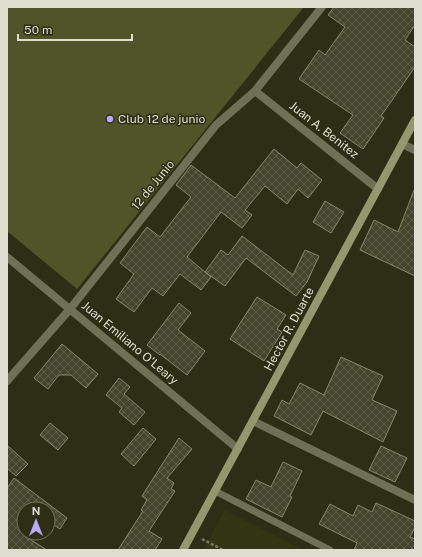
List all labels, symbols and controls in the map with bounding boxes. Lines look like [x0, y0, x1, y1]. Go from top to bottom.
scale bar [18, 16, 132, 42]
text: 50 m [24, 23, 52, 37]
street label: Juan A. Benitez [287, 99, 362, 161]
place label: Club 12 de junio [118, 112, 205, 126]
marker: Club 12 de junio [105, 114, 115, 124]
street label: 12 de Junio [129, 157, 177, 213]
street label: Hector R. Duarte [261, 285, 317, 373]
street label: Juan Emiliano O'Leary [79, 299, 182, 388]
north arrow [16, 501, 56, 541]
text: N [32, 505, 40, 517]

